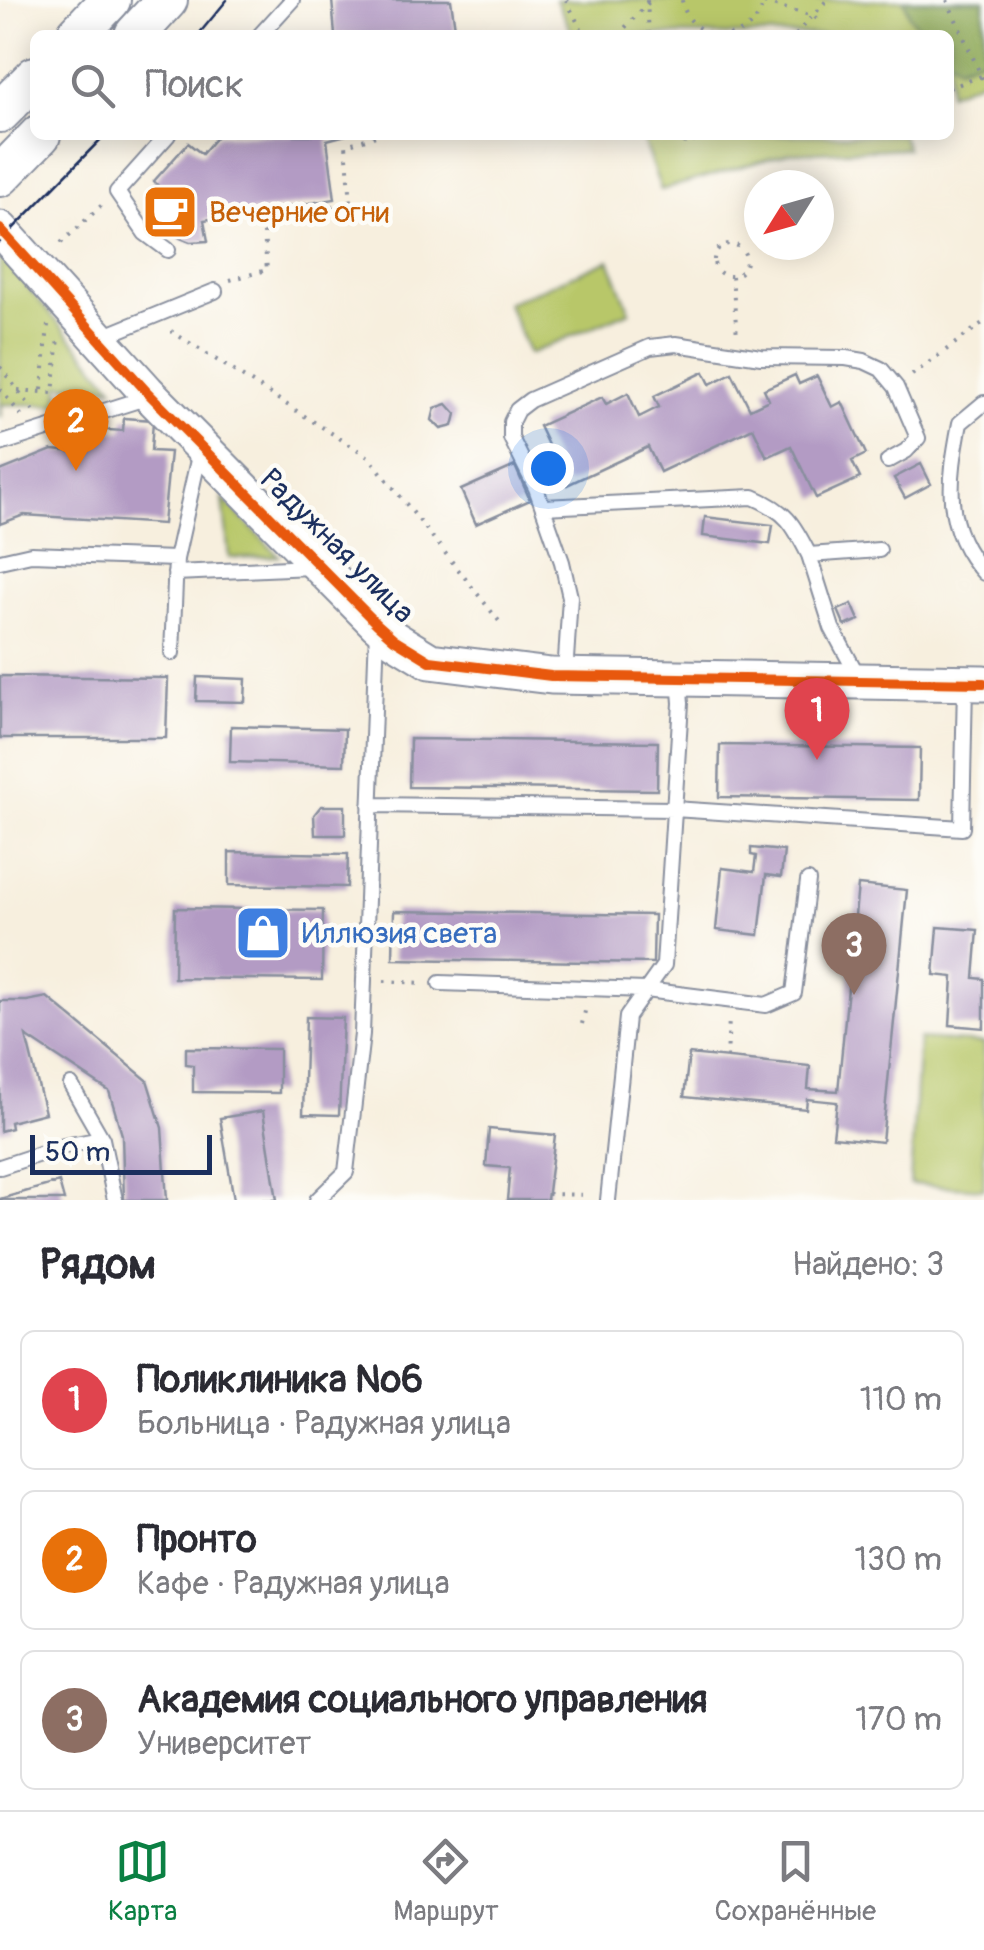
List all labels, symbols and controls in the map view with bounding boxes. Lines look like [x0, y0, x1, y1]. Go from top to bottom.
search box [30, 30, 954, 140]
icon: search [65, 58, 120, 113]
text: Поиск [145, 61, 244, 109]
north arrow [744, 170, 834, 260]
cafe icon: Вечерние огни [140, 182, 200, 242]
place label: Вечерние огни [209, 194, 389, 231]
pin: 2 [44, 388, 108, 471]
your location [523, 443, 574, 494]
street label: Радужная улица [252, 461, 422, 631]
pin: 1 [784, 678, 850, 760]
shop icon: Иллюзия света [233, 903, 293, 963]
pin: 3 [822, 912, 886, 995]
place label: Иллюзия света [302, 915, 497, 952]
scale bar [30, 1130, 212, 1174]
text: 50 m [45, 1135, 110, 1170]
text: Рядом [40, 1239, 156, 1291]
text: Найдено: 3 [792, 1245, 944, 1285]
text: Поликлиника №6 [137, 1356, 423, 1404]
text: 1 [68, 1380, 81, 1420]
text: 110 m [860, 1380, 942, 1420]
text: Больница · Радужная улица [137, 1404, 511, 1444]
text: Пронто [137, 1516, 257, 1564]
text: 2 [66, 1540, 83, 1580]
text: 130 m [854, 1540, 942, 1580]
text: Кафе · Радужная улица [137, 1564, 450, 1604]
text: Академия социального управления [137, 1676, 707, 1724]
text: 3 [66, 1700, 83, 1740]
text: 170 m [855, 1700, 942, 1740]
text: Университет [137, 1724, 311, 1764]
tab: Карта [108, 1834, 177, 1929]
tab: Маршрут [393, 1834, 499, 1929]
tab: Сохранённые [715, 1834, 876, 1929]

